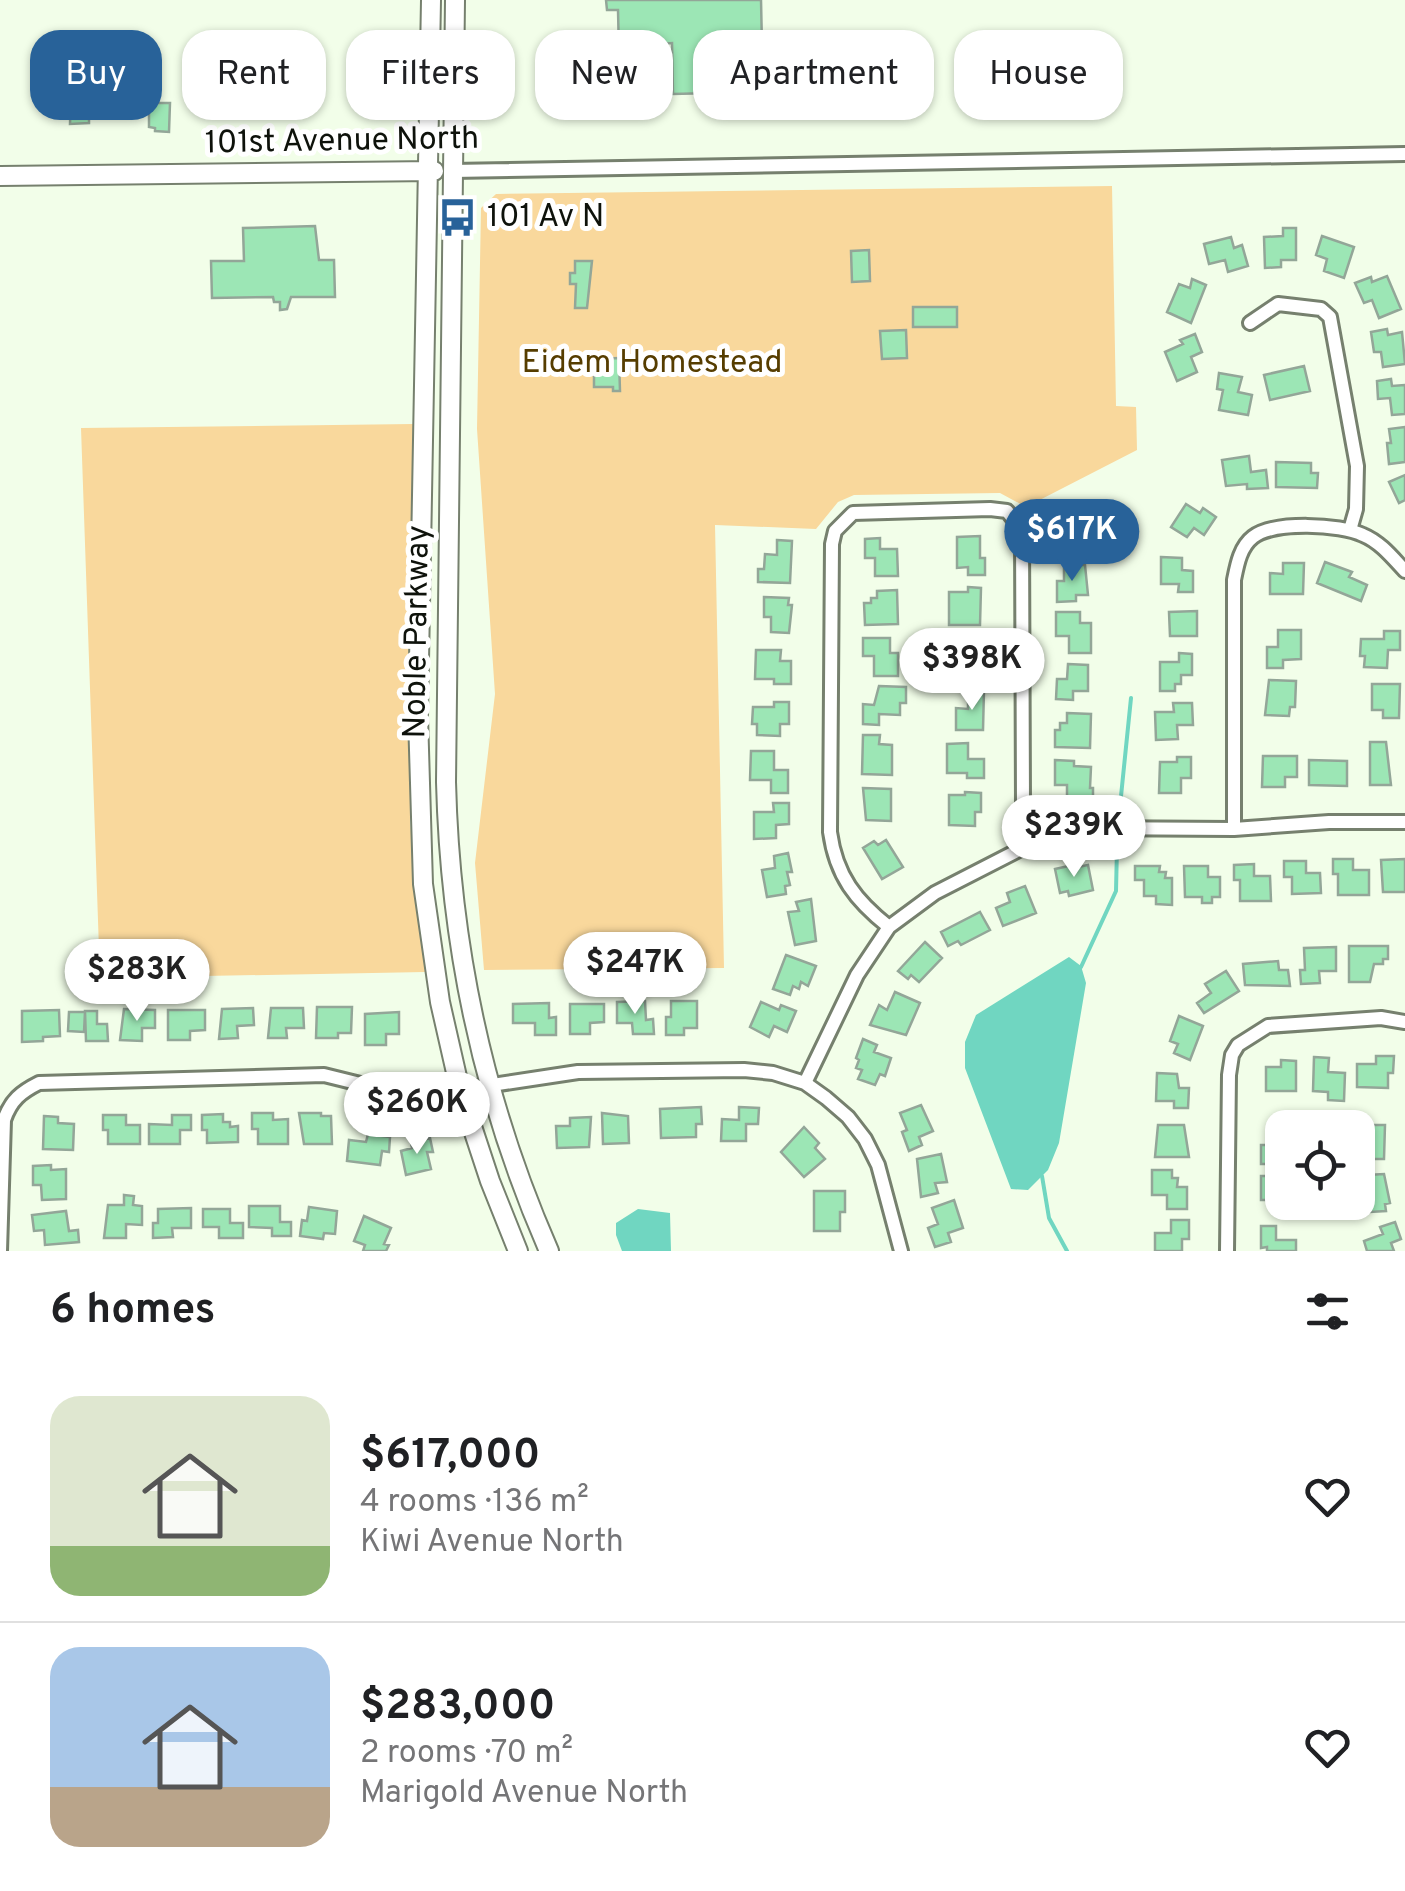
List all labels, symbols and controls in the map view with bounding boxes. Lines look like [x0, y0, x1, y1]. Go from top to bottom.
chip: Buy [30, 30, 162, 120]
chip: Rent [182, 30, 326, 120]
chip: Filters [346, 30, 515, 120]
chip: New [535, 30, 673, 120]
chip: Apartment [693, 30, 934, 120]
chip: House [954, 30, 1123, 120]
street label: 101st Avenue North [205, 120, 479, 164]
bus stop icon: 101 Av N [436, 197, 478, 239]
place label: 101 Av N [487, 198, 604, 238]
park label: Eidem Homestead [522, 344, 782, 384]
pin: $617K [1002, 499, 1142, 584]
text: $617K [1026, 511, 1118, 551]
street label: Noble Parkway [396, 525, 440, 739]
pin: $398K [902, 628, 1042, 713]
text: $398K [922, 640, 1022, 680]
pin: $239K [1004, 795, 1144, 880]
text: $239K [1024, 807, 1124, 847]
pin: $247K [565, 932, 705, 1017]
pin: $283K [67, 939, 207, 1024]
text: $247K [585, 944, 685, 984]
text: $283K [87, 951, 187, 991]
pin: $260K [347, 1072, 487, 1157]
text: $260K [366, 1084, 468, 1124]
map controls [1265, 1110, 1375, 1220]
button: locate [1265, 1110, 1375, 1220]
icon: filters [1300, 1284, 1355, 1339]
text: 6 homes [50, 1285, 215, 1338]
text: $617,000 [360, 1430, 540, 1483]
icon: home [130, 1436, 250, 1556]
icon: heart [1300, 1469, 1355, 1524]
text: 4 rooms · 136 m² [360, 1483, 589, 1523]
text: Kiwi Avenue North [360, 1523, 624, 1563]
text: $283,000 [360, 1681, 555, 1734]
icon: home [130, 1687, 250, 1807]
icon: heart [1300, 1720, 1355, 1775]
text: 2 rooms · 70 m² [360, 1734, 573, 1774]
text: Marigold Avenue North [360, 1774, 688, 1814]

